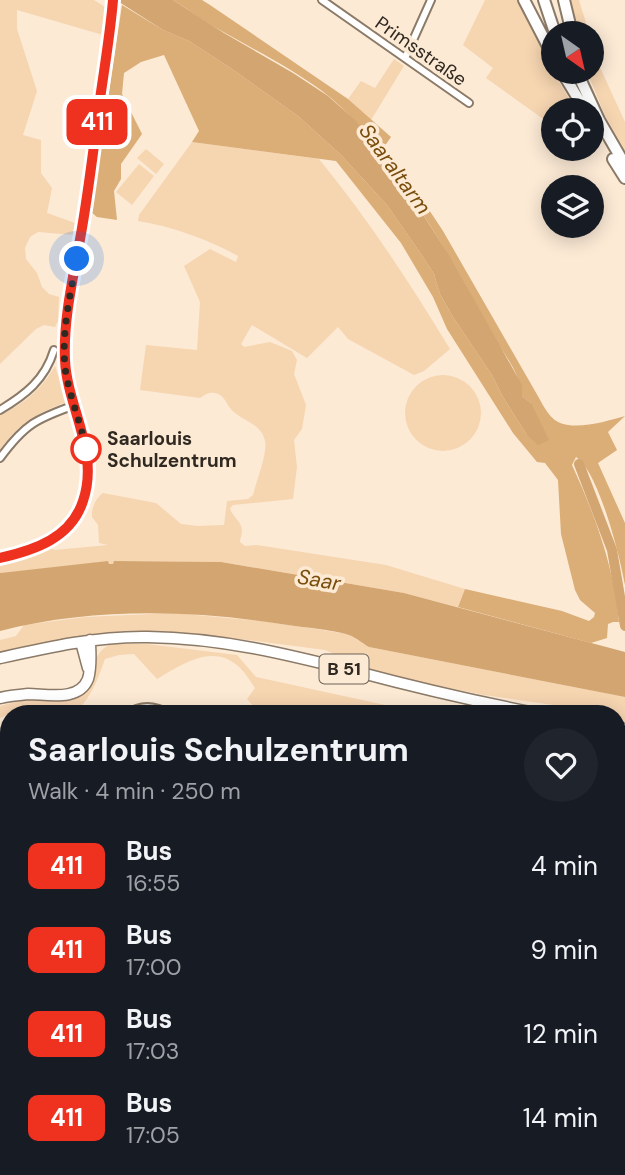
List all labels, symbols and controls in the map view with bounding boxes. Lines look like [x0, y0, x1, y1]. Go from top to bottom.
street label: Primsstraße [370, 10, 472, 92]
north arrow [541, 21, 604, 84]
map controls [541, 21, 604, 238]
button: locate [541, 98, 604, 161]
line badge: 411 [57, 99, 137, 145]
text: 411 [80, 106, 114, 137]
water label: Saaraltarm [353, 118, 437, 220]
button: layers [541, 175, 604, 238]
your location [59, 241, 94, 276]
place label: Saarlouis Schulzentrum [107, 426, 237, 473]
marker: Saarlouis Schulzentrum [71, 434, 101, 464]
water label: Saar [295, 562, 344, 598]
road number: B 51 [320, 654, 368, 684]
text: Saarlouis Schulzentrum [28, 728, 409, 771]
button: heart [524, 728, 598, 802]
text: Walk · 4 min · 250 m [28, 776, 241, 806]
text: Bus [126, 834, 172, 868]
text: 4 min [531, 849, 598, 883]
text: 411 [50, 850, 83, 881]
text: 16:55 [126, 868, 180, 898]
text: Bus [126, 918, 172, 952]
text: 9 min [530, 933, 598, 967]
text: 411 [50, 934, 83, 965]
text: 17:00 [126, 952, 182, 982]
text: Bus [126, 1002, 172, 1036]
text: 12 min [524, 1017, 598, 1051]
text: 411 [50, 1018, 83, 1049]
text: 17:03 [126, 1036, 179, 1066]
text: Bus [126, 1086, 172, 1120]
text: 14 min [523, 1101, 598, 1135]
text: 411 [50, 1102, 83, 1133]
text: 17:05 [126, 1120, 180, 1150]

